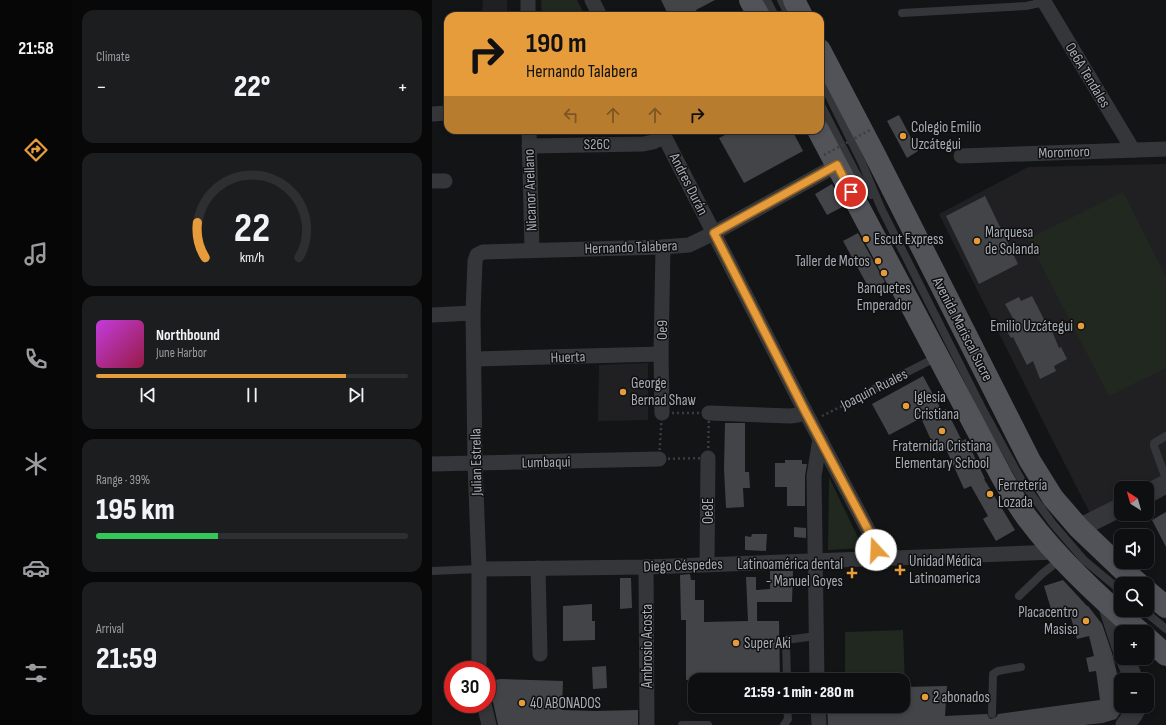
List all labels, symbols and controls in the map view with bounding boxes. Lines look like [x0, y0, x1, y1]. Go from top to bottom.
text: 190 m [526, 27, 587, 60]
icon: right [460, 28, 512, 80]
text: 21:58 [18, 38, 54, 59]
street label: Oe6A Tendales [1061, 39, 1114, 111]
text: Climate [96, 49, 130, 65]
text: Hernando Talabera [526, 61, 638, 82]
text: 22° [234, 69, 270, 105]
text: − [96, 74, 107, 101]
text: + [397, 74, 408, 101]
icon: left [560, 104, 582, 126]
icon: ahead [602, 104, 624, 126]
icon: ahead [644, 104, 666, 126]
icon: right [686, 104, 708, 126]
place label: Colegio Emilio Uzcátegui [911, 118, 981, 154]
marker: Colegio Emilio Uzcátegui [898, 131, 908, 141]
street label: S26C [584, 135, 610, 154]
icon: directions [22, 136, 50, 164]
street label: Moromoro [1038, 142, 1090, 163]
street label: Nicanor Arellano [520, 149, 541, 231]
street label: Andres Durán [664, 149, 712, 218]
pin [834, 175, 868, 209]
icon: arrive [840, 181, 862, 203]
text: 22 [234, 203, 270, 252]
place label: Marquesa de Solanda [985, 223, 1040, 259]
place label: Escut Express [874, 230, 944, 249]
marker: Escut Express [861, 234, 871, 244]
street label: Hernando Talabera [584, 236, 678, 259]
marker: Marquesa de Solanda [972, 236, 982, 246]
icon: music [22, 240, 50, 268]
text: km/h [240, 248, 264, 265]
place label: Taller de Motos [795, 252, 870, 271]
marker: Taller de Motos [873, 256, 883, 266]
marker: Banquetes Emperador [879, 268, 889, 278]
street label: Avenida Mariscal Sucre [928, 273, 997, 384]
place label: Banquetes Emperador [857, 279, 912, 315]
place label: Emilio Uzcátegui [990, 317, 1073, 336]
street label: Oe9 [653, 320, 672, 340]
marker: Emilio Uzcátegui [1076, 321, 1086, 331]
text: Northbound [156, 326, 220, 345]
icon: phone [22, 345, 50, 373]
text: June Harbor [156, 345, 207, 361]
street label: Huerta [550, 347, 586, 368]
street label: Joaquin Ruales [837, 365, 911, 415]
place label: George Bernad Shaw [631, 374, 696, 410]
icon: previous [137, 384, 159, 406]
icon: pause [241, 384, 263, 406]
icon: next [345, 384, 367, 406]
marker: George Bernad Shaw [618, 387, 628, 397]
place label: Iglesia Cristiana [914, 388, 959, 424]
marker: Iglesia Cristiana [901, 401, 911, 411]
marker: Fraternida Cristiana Elementary School [937, 426, 947, 436]
street label: Julian Estrella [466, 428, 487, 497]
place label: Fraternida Cristiana Elementary School [893, 437, 992, 473]
icon: climate [22, 450, 50, 478]
street label: Lumbaqui [521, 453, 571, 472]
text: Range · 39% [96, 472, 150, 488]
place label: Ferretería Lozada [998, 476, 1047, 512]
north arrow [1114, 481, 1154, 521]
map controls [1114, 481, 1154, 713]
marker: Ferretería Lozada [985, 489, 995, 499]
text: 195 km [96, 492, 175, 528]
street label: Oe8E [699, 498, 718, 524]
position arrow [855, 529, 897, 571]
button: sound [1114, 529, 1154, 569]
place label: Unidad Médica Latinoamerica [909, 552, 982, 588]
icon: car [22, 554, 50, 582]
street label: Diego Céspedes [643, 555, 723, 576]
place label: Latinoamérica dental - Manuel Goyes [737, 555, 843, 591]
marker: Unidad Médica Latinoamerica [894, 564, 906, 576]
marker: Latinoamérica dental - Manuel Goyes [846, 567, 858, 579]
button: search [1114, 577, 1154, 617]
place label: Placacentro Masisa [1018, 603, 1078, 639]
street label: Ambrosio Acosta [638, 604, 657, 689]
marker: Placacentro Masisa [1081, 616, 1091, 626]
text: Arrival [96, 621, 124, 637]
button: + [1114, 625, 1154, 665]
place label: Super Aki [744, 634, 791, 653]
marker: Super Aki [731, 638, 741, 648]
text: 21:59 [96, 641, 157, 677]
icon: filters [22, 659, 50, 687]
speed limit sign: 30 [444, 661, 496, 713]
button: − [1114, 673, 1154, 713]
text: 21:59 · 1 min · 280 m [744, 683, 854, 702]
place label: 2 abonados [933, 688, 990, 707]
marker: 2 abonados [920, 692, 930, 702]
place label: 40 ABONADOS [530, 694, 601, 713]
marker: 40 ABONADOS [517, 698, 527, 708]

